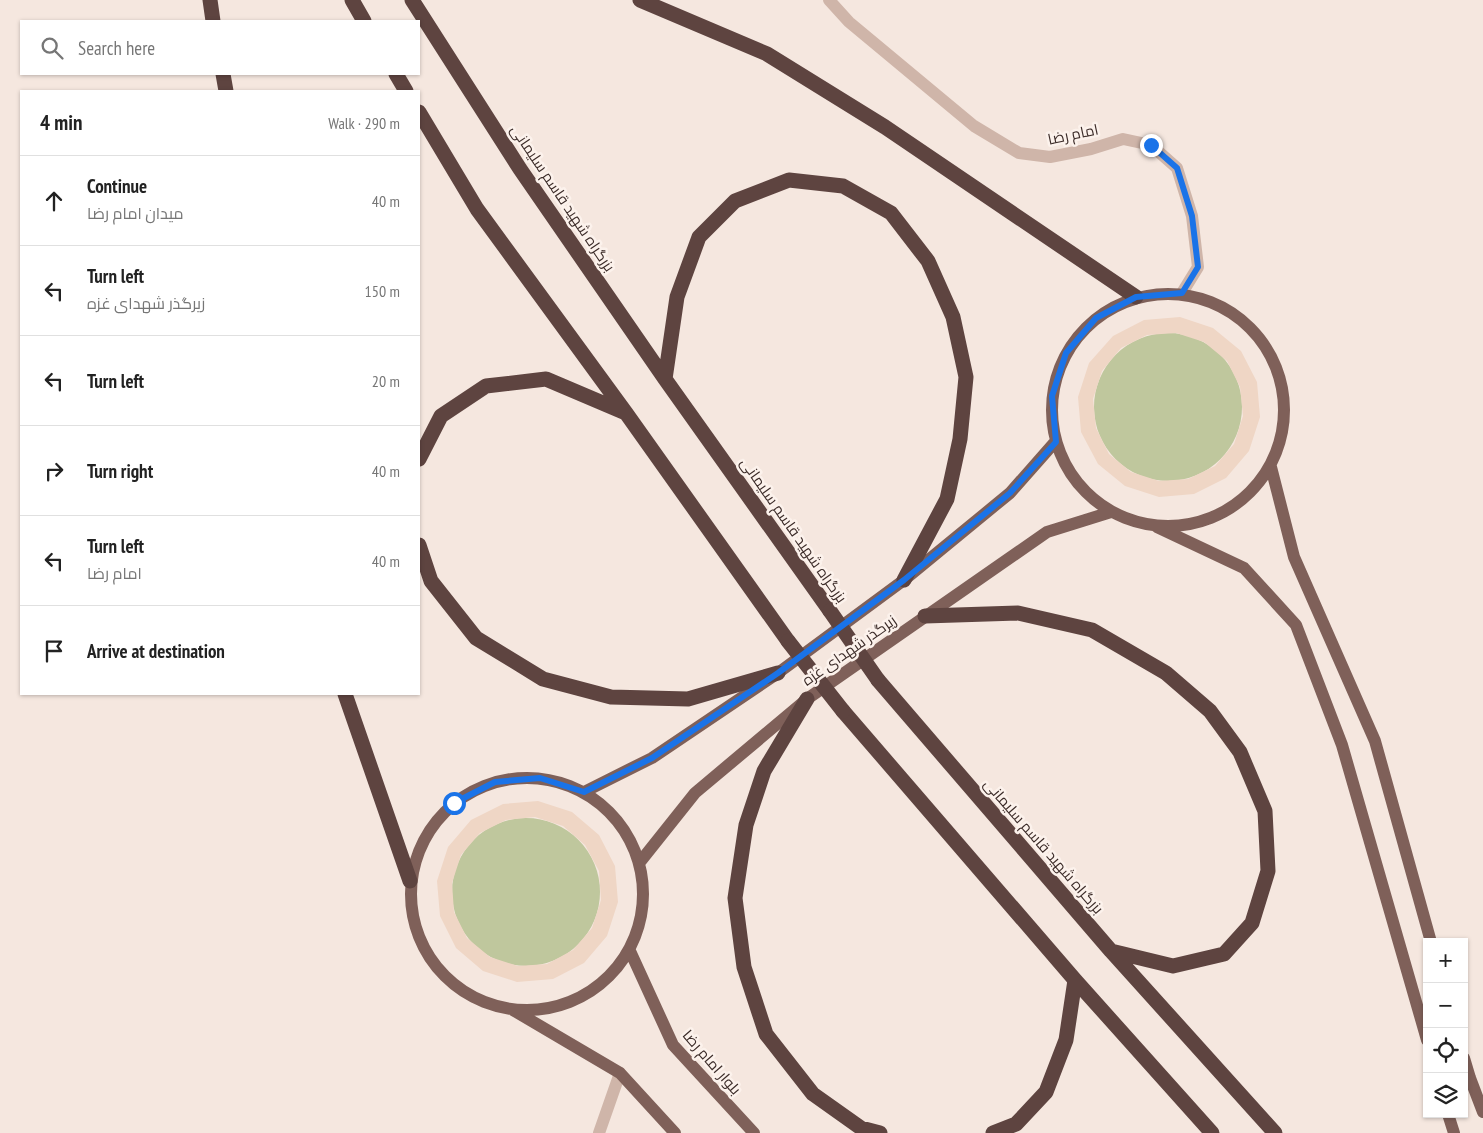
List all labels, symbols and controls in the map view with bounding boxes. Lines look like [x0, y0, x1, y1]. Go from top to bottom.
search box [20, 20, 420, 75]
icon: search [38, 34, 66, 62]
text: Search here [78, 36, 155, 60]
text: 4 min [40, 109, 82, 136]
text: Walk · 290 m [328, 113, 400, 133]
street label: امام رضا [1046, 119, 1100, 150]
street label: بزرگراه شهید قاسم سلیمانی [506, 121, 619, 276]
route end [1140, 134, 1163, 157]
text: Continue [87, 174, 147, 198]
icon: ahead [40, 187, 68, 215]
text: 40 m [372, 191, 400, 211]
text: میدان امام رضا [87, 203, 184, 223]
text: Turn left [87, 264, 144, 288]
icon: left [40, 277, 68, 305]
text: 150 m [365, 281, 400, 301]
text: زیرگذر شهدای غزه [87, 293, 205, 313]
icon: left [40, 367, 68, 395]
text: Turn left [87, 369, 144, 393]
text: 20 m [372, 371, 400, 391]
street label: بزرگراه شهید قاسم سلیمانی [736, 454, 851, 607]
icon: right [40, 457, 68, 485]
text: Turn right [87, 459, 153, 483]
text: 40 m [372, 461, 400, 481]
text: Turn left [87, 534, 144, 558]
icon: left [40, 547, 68, 575]
text: 40 m [372, 551, 400, 571]
text: امام رضا [87, 563, 142, 583]
street label: زیرگذر شهدای غزه [798, 610, 900, 690]
icon: arrive [40, 637, 68, 665]
text: Arrive at destination [87, 639, 225, 663]
street label: بزرگراه شهید قاسم سلیمانی [979, 774, 1108, 918]
route start [443, 792, 466, 815]
map controls [1423, 938, 1468, 1118]
button: + [1423, 938, 1468, 983]
button: − [1423, 983, 1468, 1028]
street label: بلوار امام رضا [678, 1026, 745, 1099]
button: locate [1423, 1028, 1468, 1073]
button: layers [1423, 1073, 1468, 1118]

